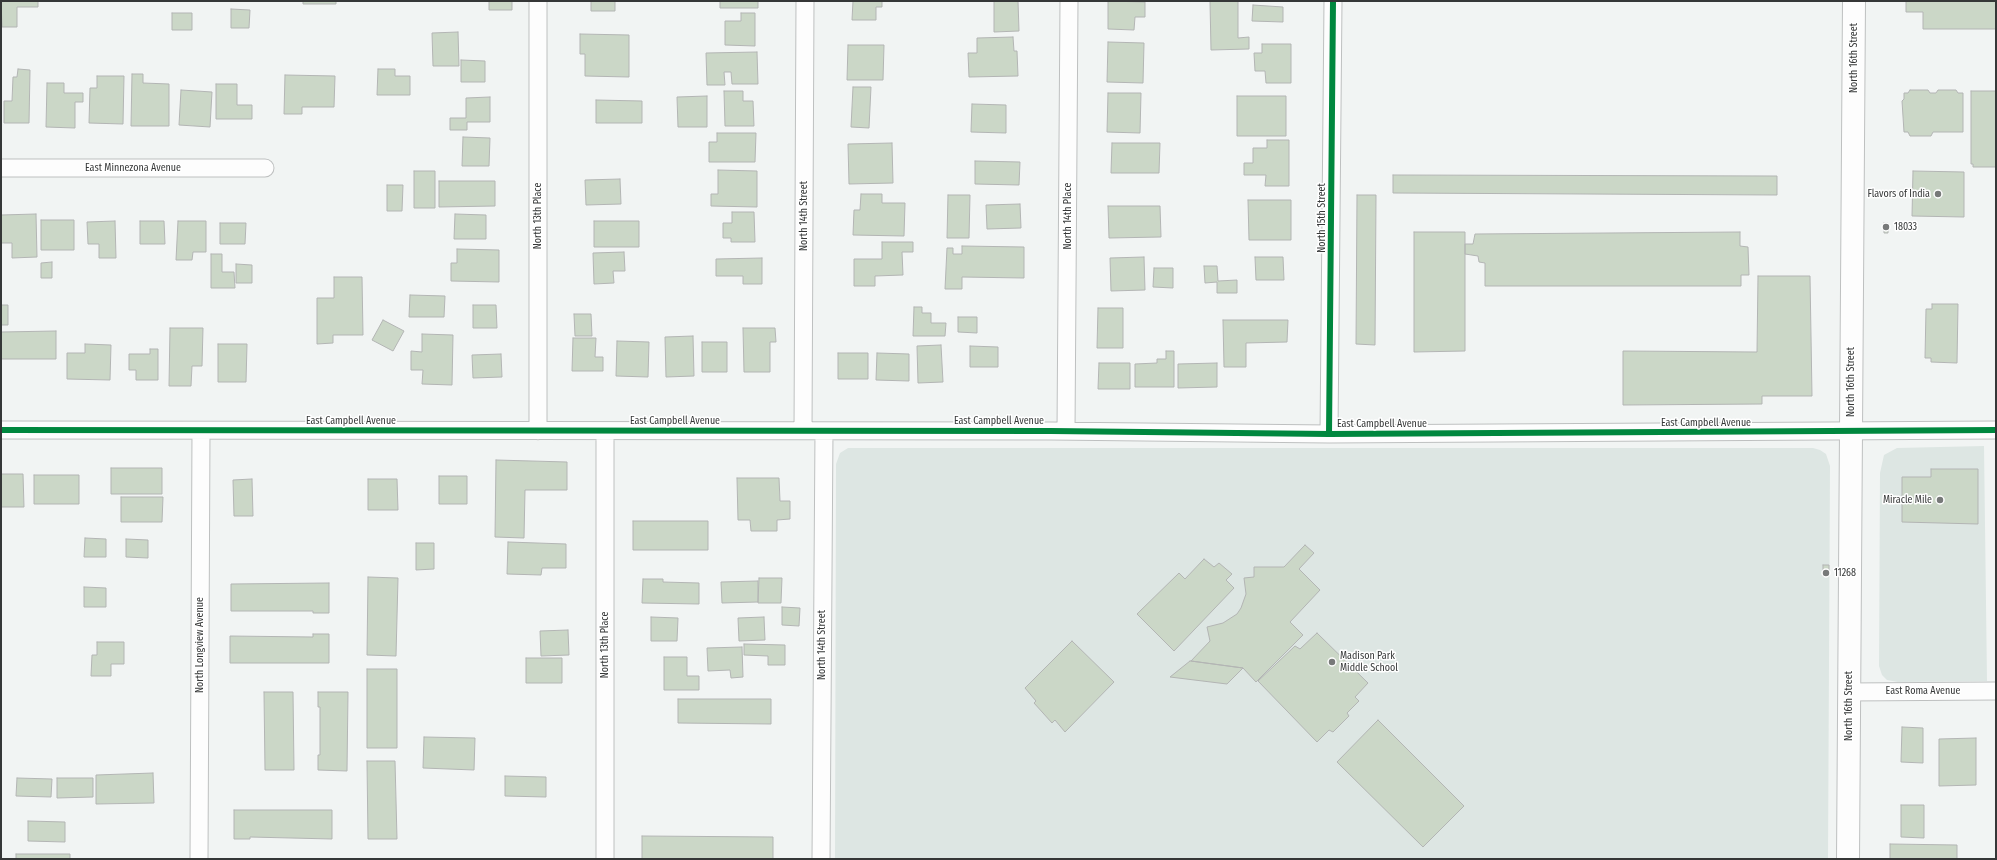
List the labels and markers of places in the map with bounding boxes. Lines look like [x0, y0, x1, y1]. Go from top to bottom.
place label: Flavors of India [1867, 188, 1930, 200]
marker: Flavors of India [1933, 189, 1943, 199]
place label: 18033 [1894, 221, 1917, 233]
marker: 18033 [1881, 222, 1891, 232]
place label: Miracle Mile [1883, 494, 1932, 506]
marker: Miracle Mile [1935, 495, 1945, 505]
place label: 11268 [1834, 567, 1856, 579]
marker: 11268 [1821, 568, 1831, 578]
place label: Madison Park Middle School [1340, 650, 1398, 674]
marker: Madison Park Middle School [1327, 657, 1337, 667]

